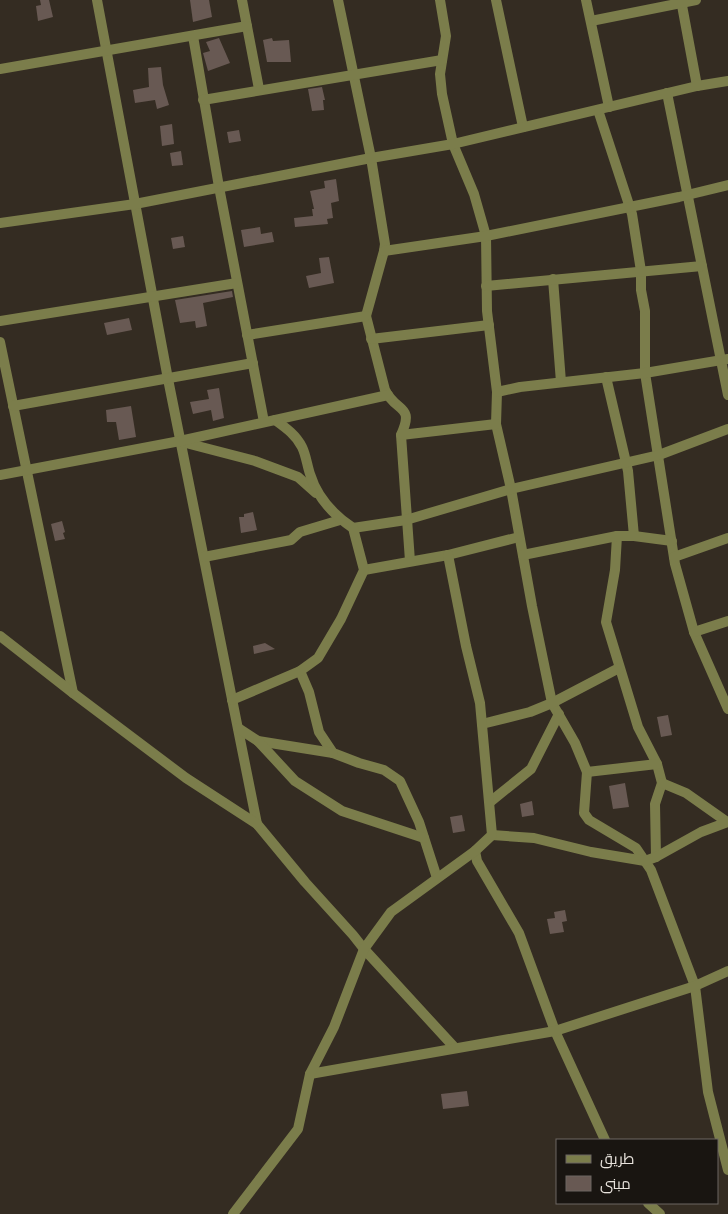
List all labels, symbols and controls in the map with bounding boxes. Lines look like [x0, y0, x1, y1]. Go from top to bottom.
legend [556, 1139, 718, 1204]
text: طريق [600, 1151, 634, 1169]
text: مبنى [600, 1176, 631, 1194]

